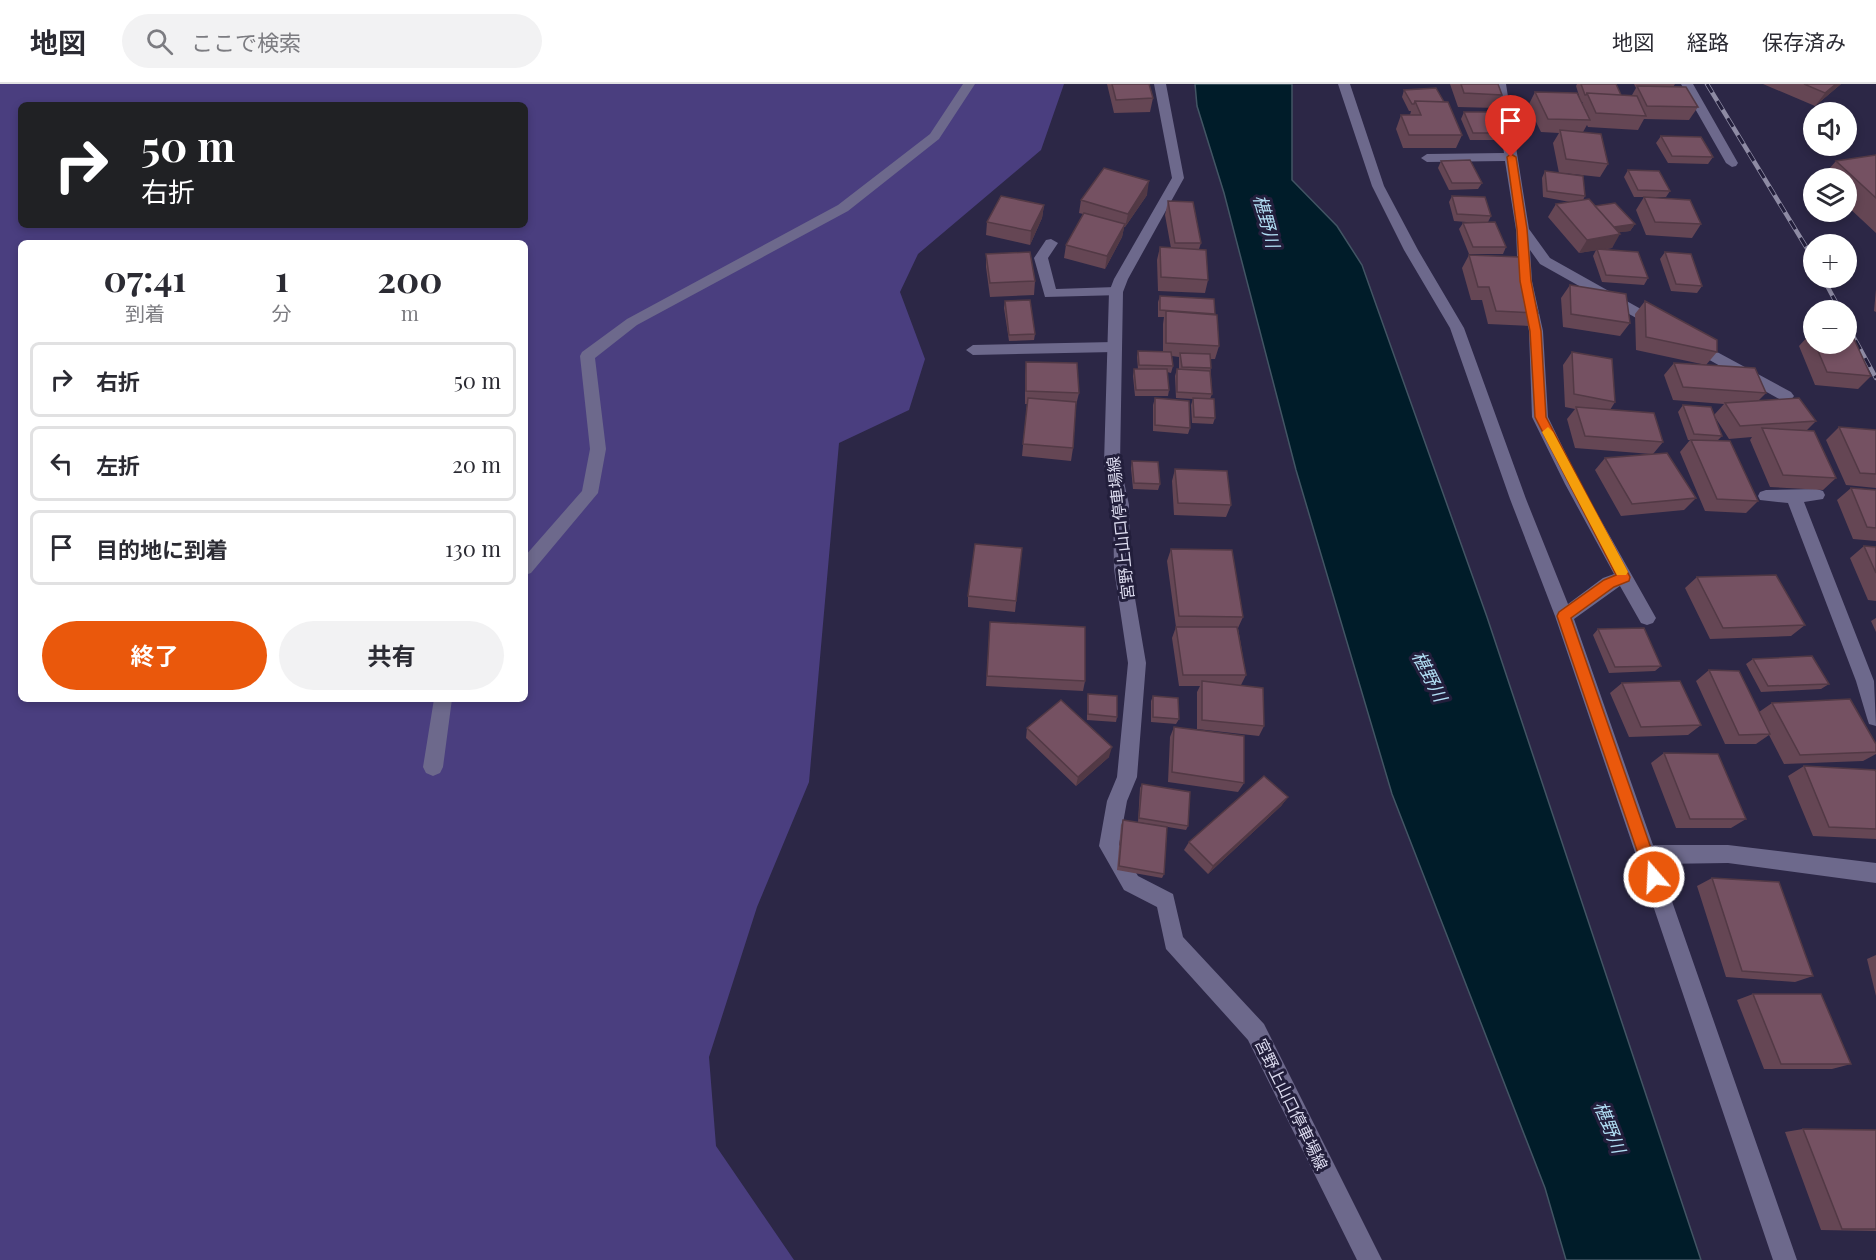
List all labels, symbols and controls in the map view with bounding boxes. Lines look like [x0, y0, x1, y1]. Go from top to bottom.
search box [122, 14, 542, 68]
text: 地図 [30, 23, 86, 60]
icon: search [143, 25, 176, 58]
text: ここで検索 [191, 27, 301, 57]
text: 地図 [1612, 27, 1654, 55]
text: 経路 [1687, 27, 1729, 55]
text: 保存済み [1762, 27, 1846, 55]
pin [1485, 95, 1536, 157]
map controls [1803, 102, 1857, 354]
button: sound [1803, 102, 1857, 156]
icon: arrive [1494, 104, 1527, 137]
text: 50 m [141, 117, 235, 173]
icon: right [42, 126, 120, 204]
button: layers [1803, 168, 1857, 222]
text: 右折 [141, 173, 195, 209]
water label: 椹野川 [1248, 192, 1286, 252]
button: + [1803, 234, 1857, 288]
text: 07:41 [103, 253, 186, 301]
text: 1 [275, 253, 289, 301]
text: 200 [377, 254, 443, 302]
text: 到着 [125, 299, 165, 326]
text: 分 [272, 299, 292, 326]
text: m [401, 299, 419, 326]
button: − [1803, 300, 1857, 354]
icon: right [45, 363, 78, 396]
text: 50 m [454, 365, 501, 395]
text: 右折 [96, 366, 140, 396]
icon: left [45, 447, 78, 480]
text: 20 m [452, 449, 501, 479]
text: 左折 [96, 450, 140, 480]
street label: 宮野上山口停車場線 [1102, 455, 1138, 601]
icon: arrive [45, 531, 78, 564]
text: 130 m [445, 533, 501, 563]
text: 目的地に到着 [96, 534, 228, 564]
button: 終了 [42, 621, 267, 690]
button: 共有 [279, 621, 504, 690]
water label: 椹野川 [1407, 646, 1454, 707]
position arrow [1622, 845, 1686, 909]
street label: 宮野上山口停車場線 [1251, 1035, 1333, 1173]
water label: 椹野川 [1589, 1097, 1632, 1158]

